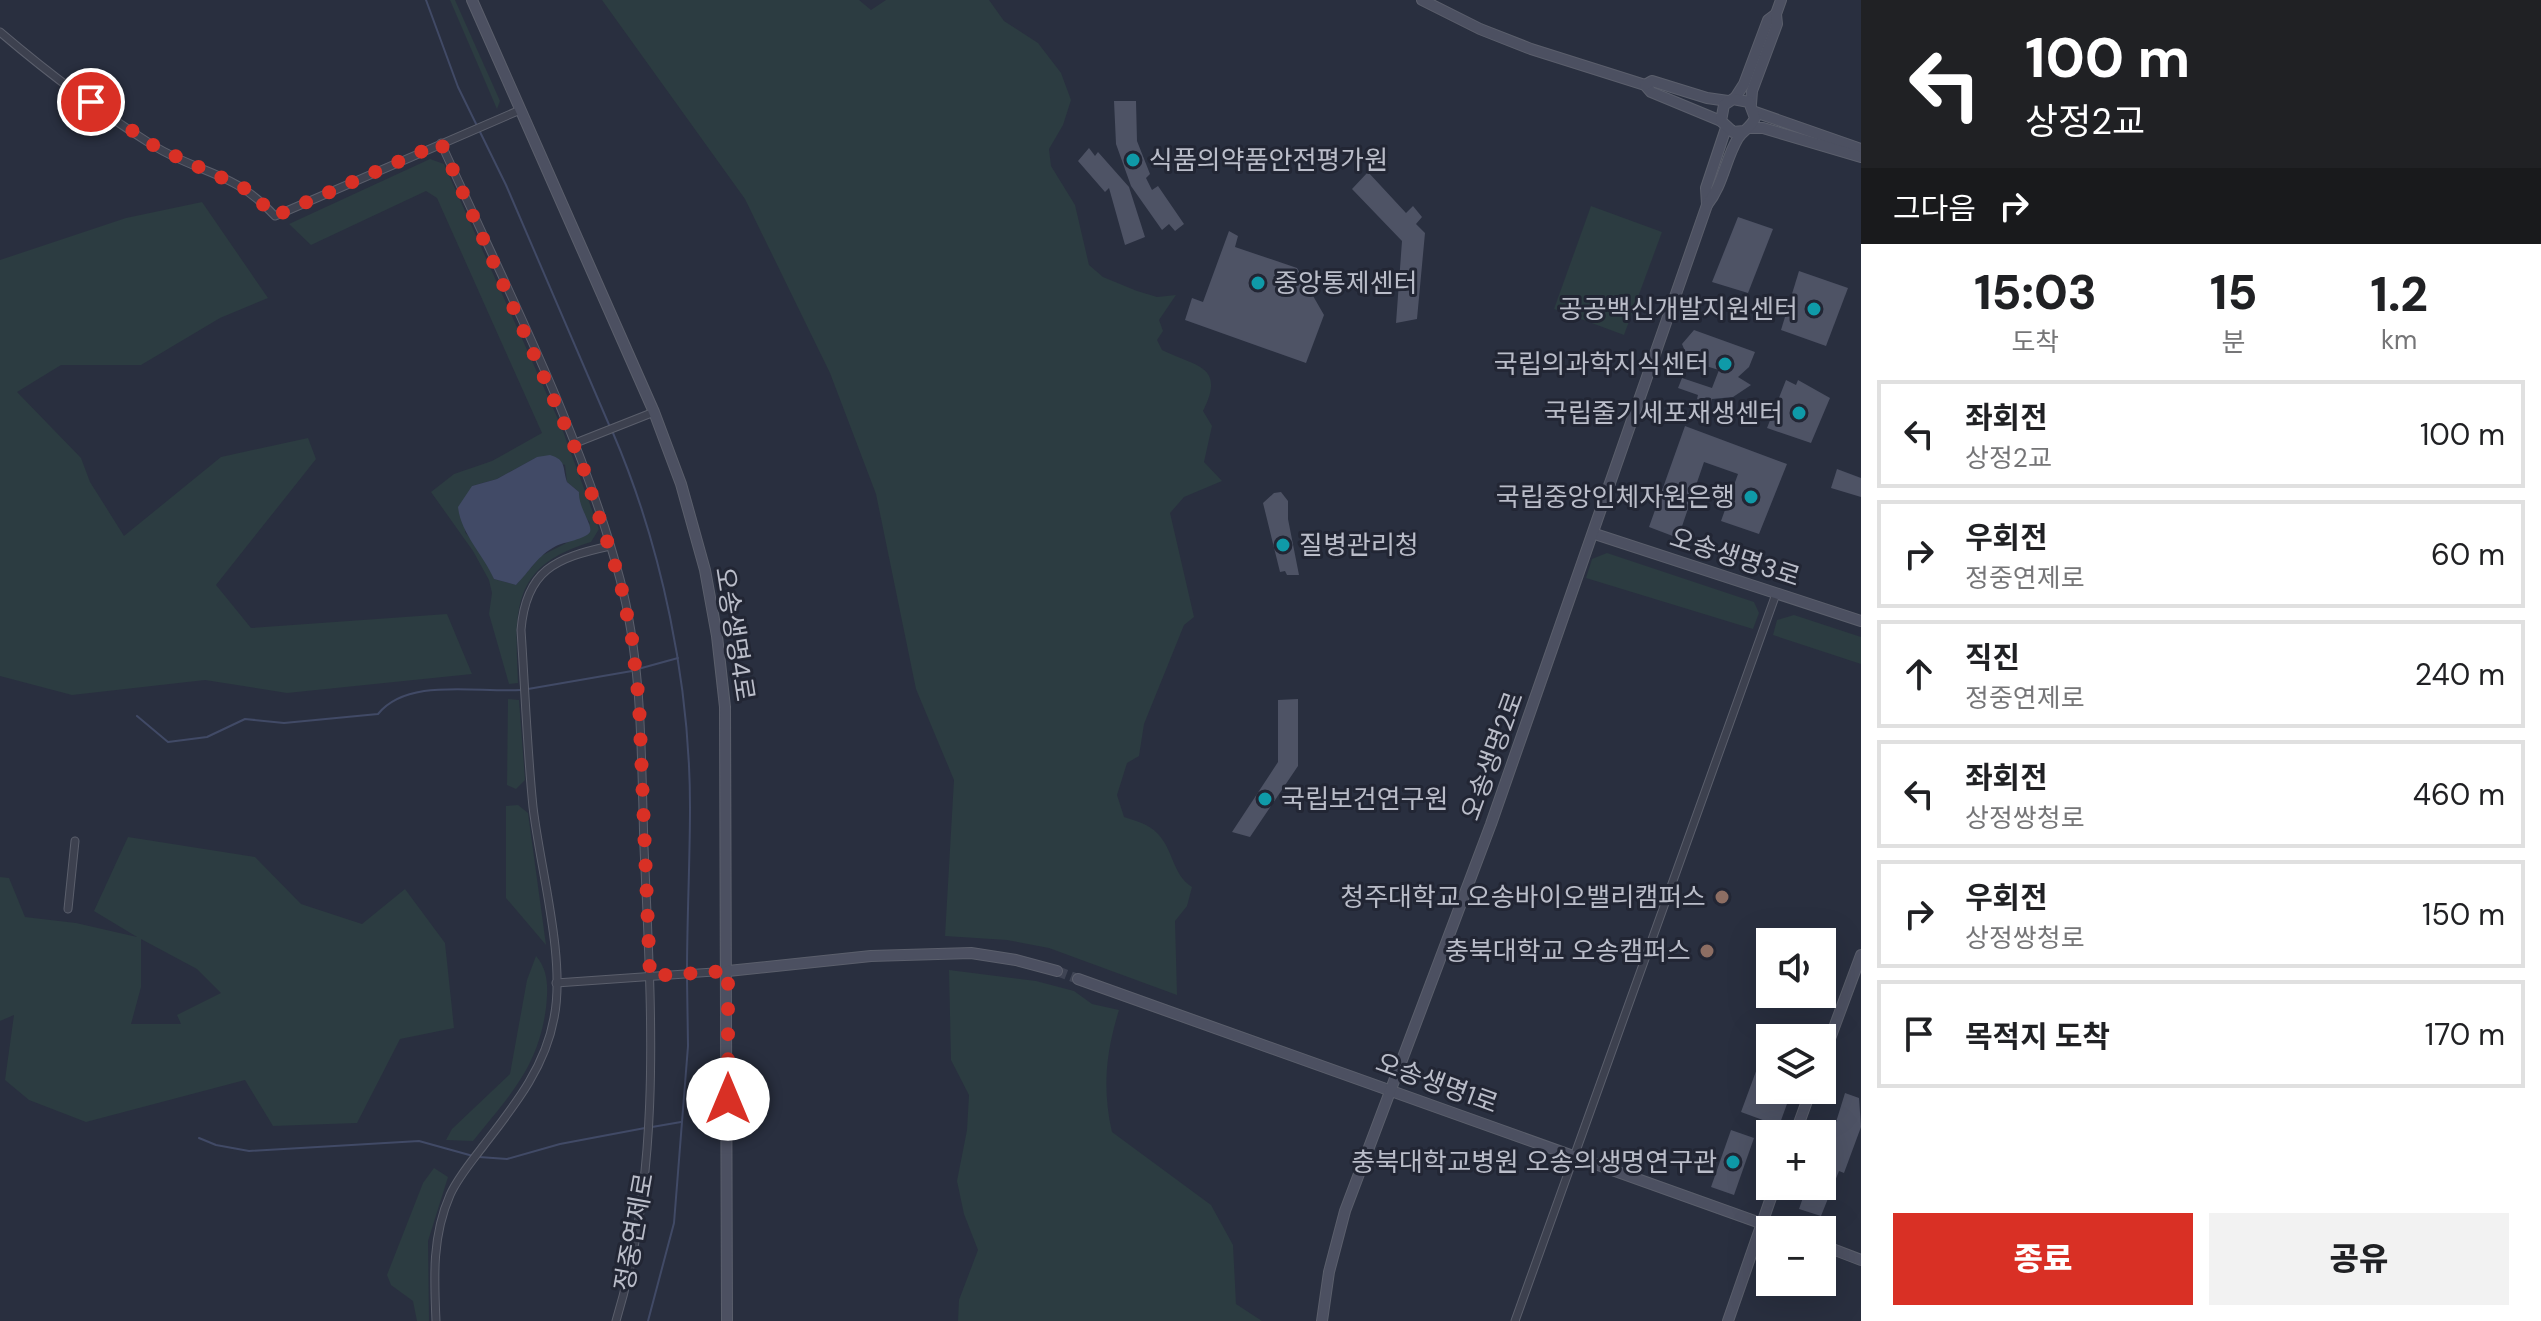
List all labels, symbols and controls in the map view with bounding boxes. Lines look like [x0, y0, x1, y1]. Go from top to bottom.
text: 100 m [2025, 21, 2190, 94]
icon: left [1893, 32, 1997, 136]
pin [57, 68, 125, 136]
icon: arrive [69, 80, 113, 124]
text: 상정2교 [2025, 98, 2145, 145]
place label: 식품의약품안전평가원 [1149, 143, 1388, 177]
marker: 식품의약품안전평가원 [1124, 151, 1142, 169]
icon: right [1992, 184, 2036, 228]
text: 그다음 [1893, 189, 1976, 228]
text: 15:03 [1974, 261, 2097, 324]
text: 15 [2210, 261, 2257, 324]
text: 1.2 [2370, 263, 2428, 326]
place label: 중앙통제센터 [1274, 266, 1418, 300]
marker: 중앙통제센터 [1249, 274, 1267, 292]
place label: 공공백신개발지원센터 [1559, 292, 1798, 326]
marker: 공공백신개발지원센터 [1805, 300, 1823, 318]
text: km [2381, 323, 2417, 357]
text: 도착 [2011, 325, 2059, 359]
text: 분 [2222, 325, 2246, 359]
place label: 국립의과학지식센터 [1494, 347, 1709, 381]
marker: 국립의과학지식센터 [1716, 355, 1734, 373]
place label: 국립줄기세포재생센터 [1544, 396, 1783, 430]
text: 좌회전 [1965, 398, 2048, 437]
marker: 국립줄기세포재생센터 [1790, 404, 1808, 422]
icon: left [1897, 412, 1941, 456]
text: 100 m [2420, 415, 2505, 454]
text: 상정2교 [1965, 441, 2052, 475]
place label: 국립중앙인체자원은행 [1496, 480, 1735, 514]
marker: 국립중앙인체자원은행 [1742, 488, 1760, 506]
text: 우회전 [1965, 518, 2048, 557]
street label: 오송생명3로 [1666, 520, 1804, 594]
place label: 질병관리청 [1299, 528, 1419, 562]
icon: right [1897, 532, 1941, 576]
text: 60 m [2431, 535, 2505, 574]
marker: 질병관리청 [1274, 536, 1292, 554]
text: 정중연제로 [1965, 561, 2085, 595]
street label: 오송생명4로 [708, 564, 762, 704]
text: 직진 [1965, 638, 2020, 677]
icon: ahead [1897, 652, 1941, 696]
text: 240 m [2415, 655, 2505, 694]
text: 정중연제로 [1965, 681, 2085, 715]
street label: 오송생명2로 [1453, 687, 1531, 825]
text: 좌회전 [1965, 758, 2048, 797]
icon: left [1897, 772, 1941, 816]
text: 460 m [2413, 775, 2505, 814]
place label: 국립보건연구원 [1281, 782, 1448, 816]
marker: 국립보건연구원 [1256, 790, 1274, 808]
text: 상정쌍청로 [1965, 801, 2085, 835]
text: 우회전 [1965, 878, 2048, 917]
place label: 청주대학교 오송바이오밸리캠퍼스 [1340, 880, 1706, 914]
marker: 청주대학교 오송바이오밸리캠퍼스 [1713, 888, 1731, 906]
icon: right [1897, 892, 1941, 936]
text: 150 m [2422, 895, 2505, 934]
text: 상정쌍청로 [1965, 921, 2085, 955]
map controls [1756, 928, 1836, 1296]
button: sound [1756, 928, 1836, 1008]
place label: 충북대학교 오송캠퍼스 [1445, 934, 1691, 968]
marker: 충북대학교 오송캠퍼스 [1698, 942, 1716, 960]
icon: arrive [1897, 1012, 1941, 1056]
text: 170 m [2425, 1015, 2505, 1054]
text: 목적지 도착 [1965, 1017, 2110, 1056]
button: layers [1756, 1024, 1836, 1104]
street label: 오송생명1로 [1371, 1045, 1503, 1121]
position arrow [686, 1057, 770, 1141]
button: + [1756, 1120, 1836, 1200]
place label: 충북대학교병원 오송의생명연구관 [1351, 1145, 1717, 1179]
marker: 충북대학교병원 오송의생명연구관 [1724, 1153, 1742, 1171]
street label: 정중연제로 [607, 1170, 661, 1294]
button: 종료 [1893, 1213, 2193, 1305]
button: 공유 [2209, 1213, 2509, 1305]
button: − [1756, 1216, 1836, 1296]

